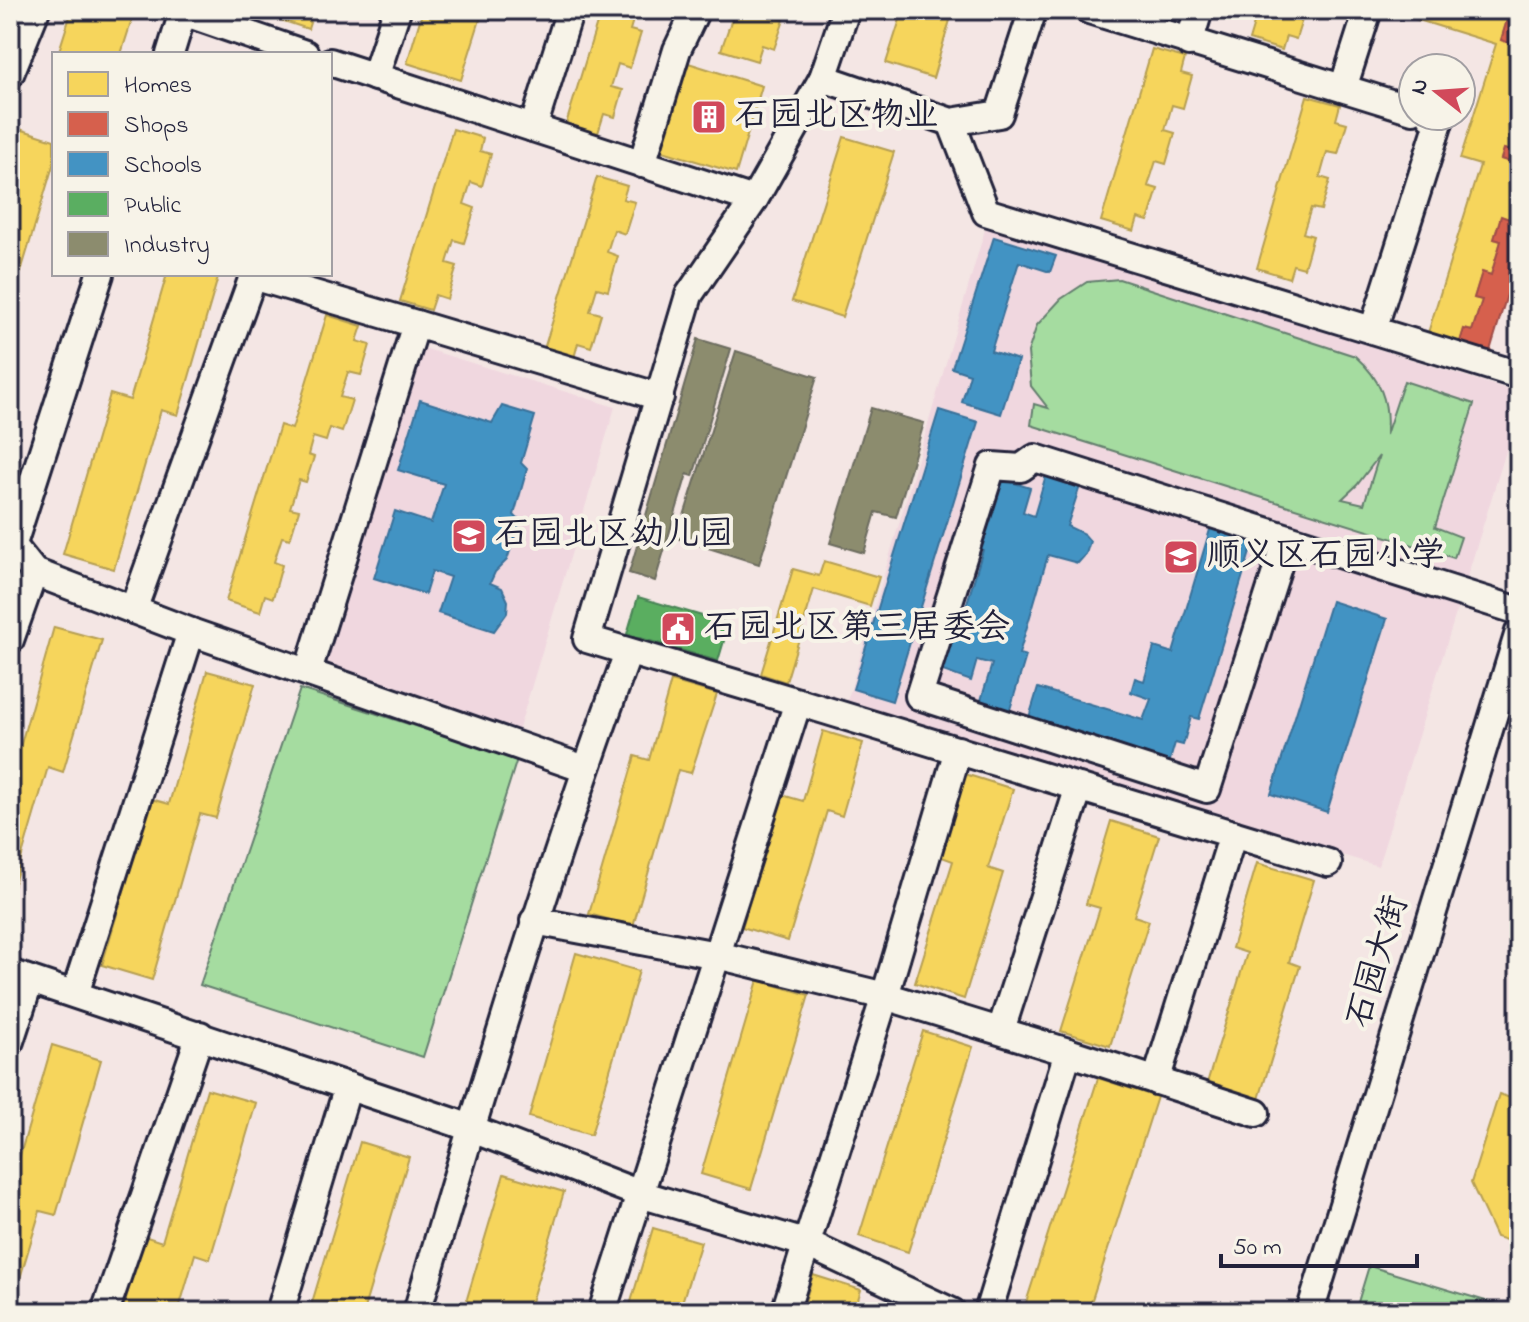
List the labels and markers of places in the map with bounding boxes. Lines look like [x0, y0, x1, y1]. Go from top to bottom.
place label: 石园北区物业 [735, 92, 939, 142]
building icon: 石园北区物业 [690, 98, 728, 136]
place label: 石园北区幼儿园 [495, 511, 733, 561]
school or university icon: 石园北区幼儿园 [450, 517, 488, 555]
place label: 顺义区石园小学 [1207, 532, 1445, 582]
school or university icon: 顺义区石园小学 [1162, 538, 1200, 576]
place label: 石园北区第三居委会 [704, 604, 1010, 654]
public building icon: 石园北区第三居委会 [659, 610, 697, 648]

